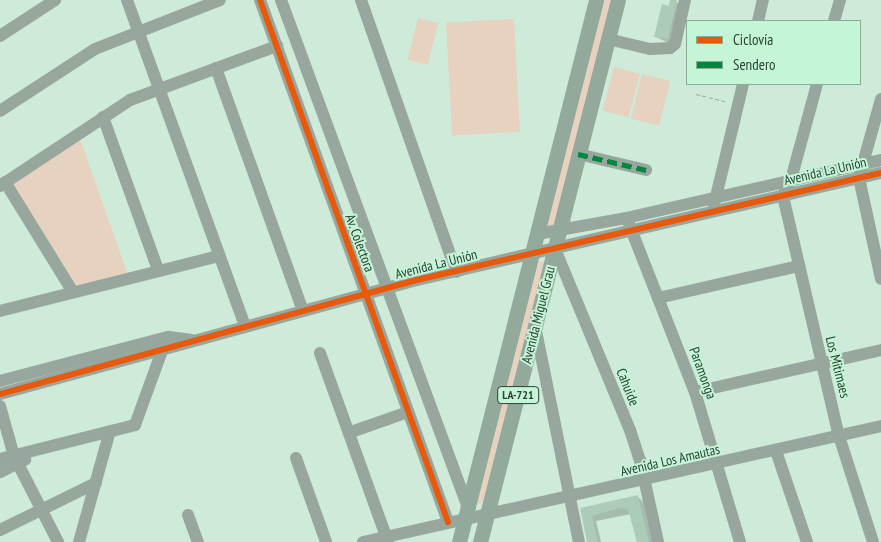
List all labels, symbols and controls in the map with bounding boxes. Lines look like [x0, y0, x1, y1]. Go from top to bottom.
legend [686, 20, 861, 85]
text: Ciclovía [733, 30, 773, 49]
text: Sendero [733, 55, 775, 74]
street label: Avenida La Unión [782, 153, 868, 189]
street label: Av. Colectora [342, 211, 378, 275]
street label: Avenida La Unión [393, 246, 479, 282]
street label: Avenida Miguel Grau [518, 265, 558, 365]
street label: Los Mitimaes [822, 334, 854, 400]
street label: Paramonga [686, 345, 720, 401]
street label: Cahuide [613, 366, 643, 408]
road number: LA-721 [497, 386, 539, 404]
street label: Avenida Los Amautas [619, 440, 721, 480]

